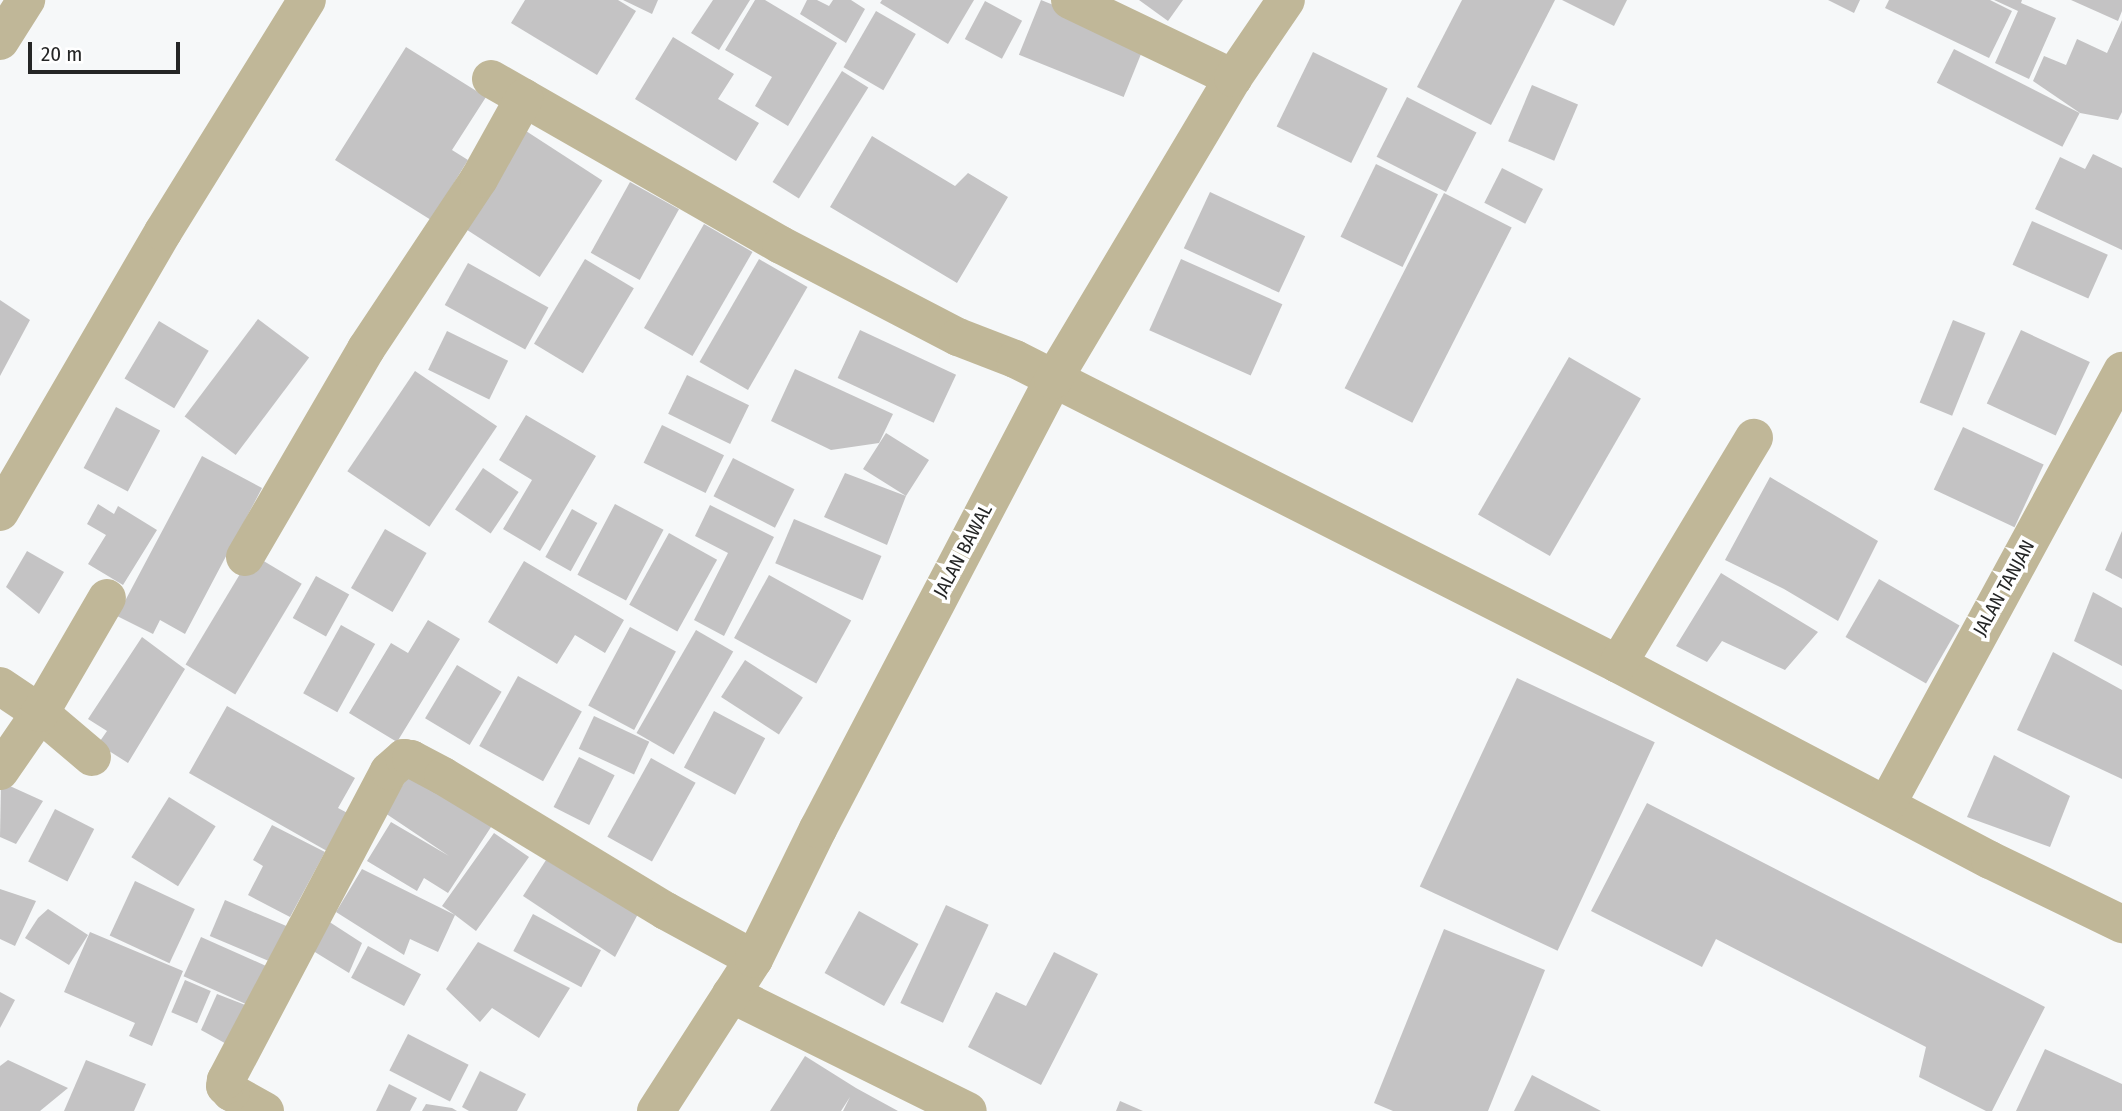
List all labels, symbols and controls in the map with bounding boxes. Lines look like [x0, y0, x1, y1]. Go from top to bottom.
scale bar [32, 28, 184, 72]
text: 20 m [41, 41, 82, 67]
street label: JALAN BAWAL [929, 500, 997, 602]
street label: JALAN TANJAN [1968, 536, 2040, 640]

